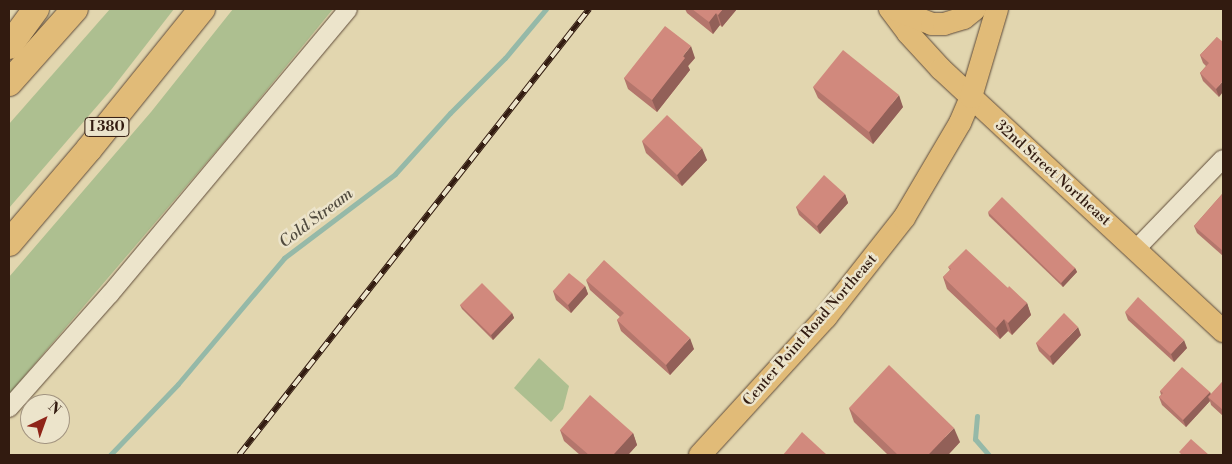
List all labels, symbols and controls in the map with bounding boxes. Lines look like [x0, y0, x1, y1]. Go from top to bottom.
road number: I 380 [83, 115, 131, 138]
street label: 32nd Street Northeast [992, 116, 1114, 230]
water label: Cold Stream [275, 184, 357, 252]
street label: Center Point Road Northeast [739, 251, 881, 409]
north arrow [20, 394, 70, 444]
text: N [44, 398, 65, 419]

